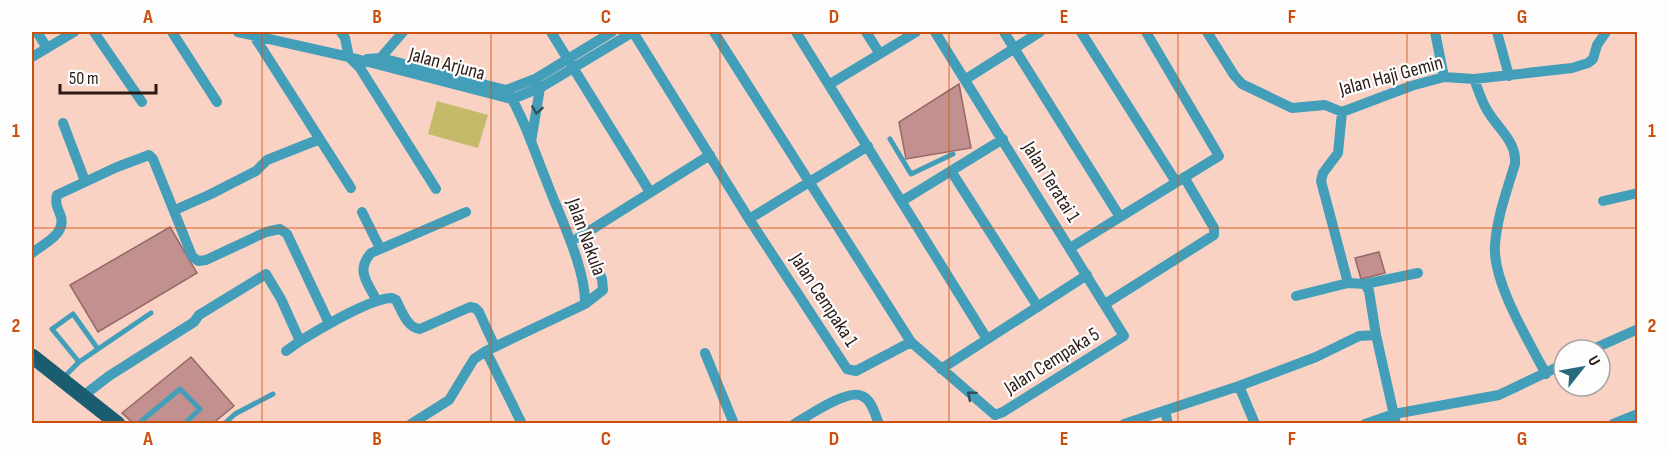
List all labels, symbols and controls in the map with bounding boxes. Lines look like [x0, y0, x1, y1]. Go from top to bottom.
text: A [142, 5, 153, 29]
text: B [372, 5, 382, 29]
text: C [601, 5, 611, 29]
text: D [829, 5, 839, 29]
text: E [1060, 5, 1068, 29]
text: F [1288, 5, 1296, 29]
text: G [1517, 5, 1527, 29]
street label: Jalan Arjuna [405, 42, 488, 86]
street label: Jalan Haji Gemin [1336, 51, 1446, 102]
scale bar [60, 57, 156, 95]
text: 50 m [69, 68, 99, 89]
one-way arrow [531, 105, 543, 115]
text: 1 [12, 119, 20, 143]
text: 1 [1648, 119, 1656, 143]
street label: Jalan Teratai 1 [1016, 136, 1085, 227]
street label: Jalan Nakula [561, 194, 611, 279]
street label: Jalan Cempaka 1 [784, 248, 863, 351]
text: 2 [12, 314, 20, 338]
text: 2 [1648, 314, 1656, 338]
street label: Jalan Cempaka 5 [999, 322, 1104, 400]
north arrow [1552, 338, 1612, 398]
text: U [1583, 353, 1604, 370]
one-way arrow [967, 391, 978, 402]
text: A [142, 427, 153, 451]
text: B [372, 427, 382, 451]
text: C [601, 427, 611, 451]
text: D [829, 427, 839, 451]
text: E [1060, 427, 1068, 451]
text: F [1288, 427, 1296, 451]
text: G [1517, 427, 1527, 451]

